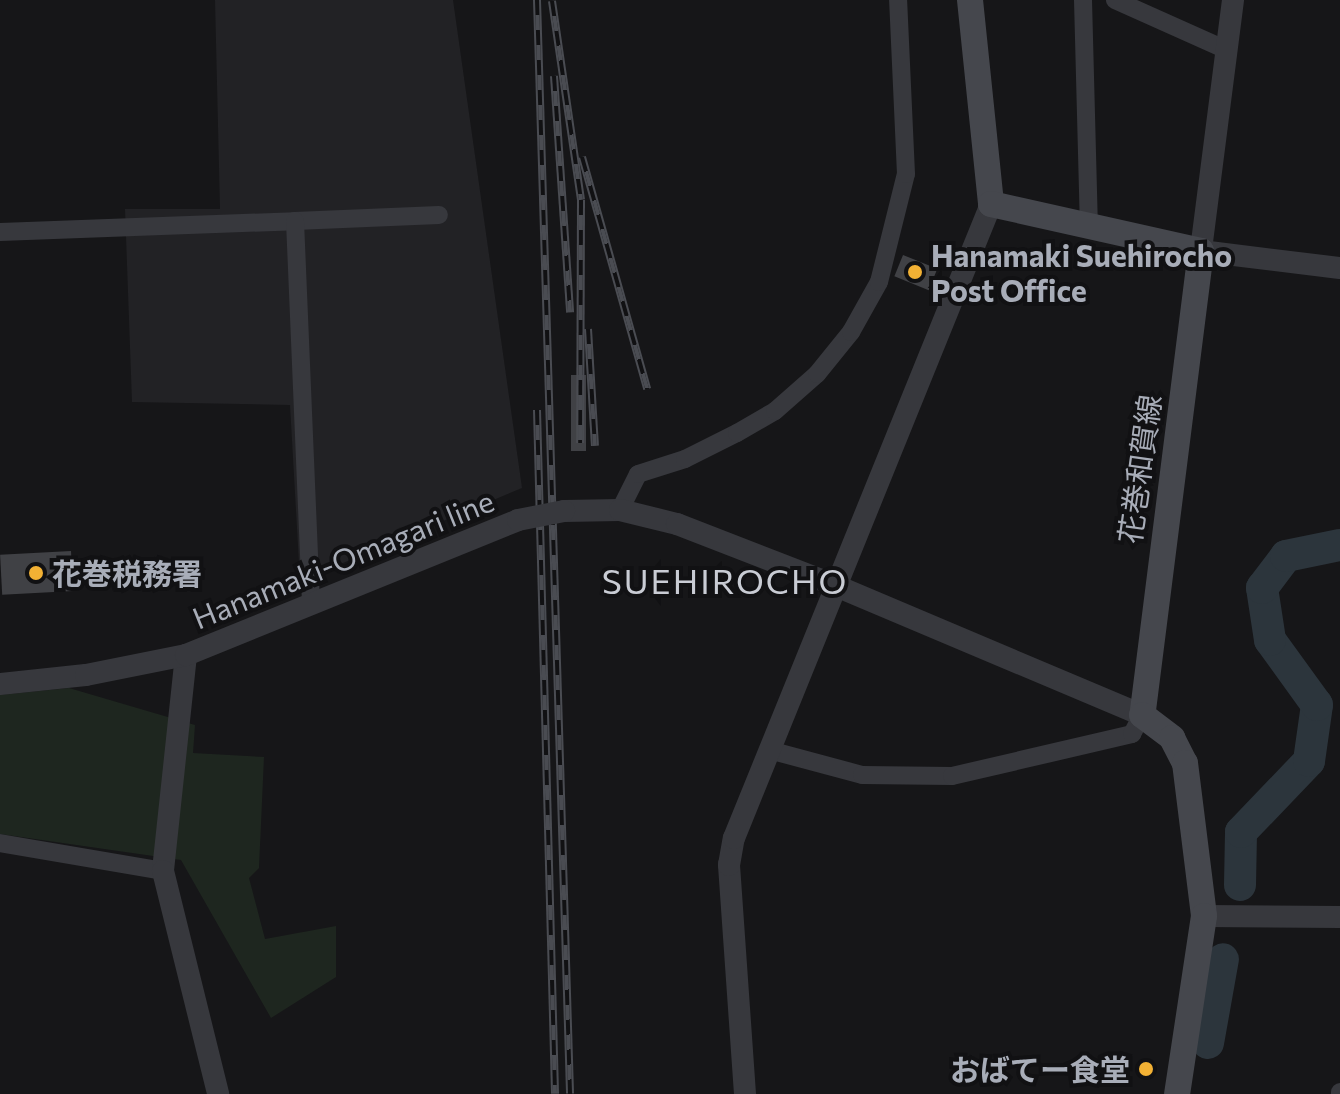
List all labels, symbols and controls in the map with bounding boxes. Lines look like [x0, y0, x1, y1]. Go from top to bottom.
place label: Hanamaki Suehirocho Post Office [931, 237, 1232, 308]
marker: Hanamaki Suehirocho Post Office [906, 263, 924, 281]
street label: 花巻和賀線 [1111, 392, 1167, 546]
street label: Hanamaki-Omagari line [187, 482, 499, 636]
place label: 花巻税務署 [52, 555, 202, 591]
district label: SUEHIROCHO [602, 561, 848, 601]
marker: 花巻税務署 [27, 564, 45, 582]
place label: おばてー食堂 [950, 1051, 1130, 1087]
marker: おばてー食堂 [1137, 1060, 1155, 1078]

